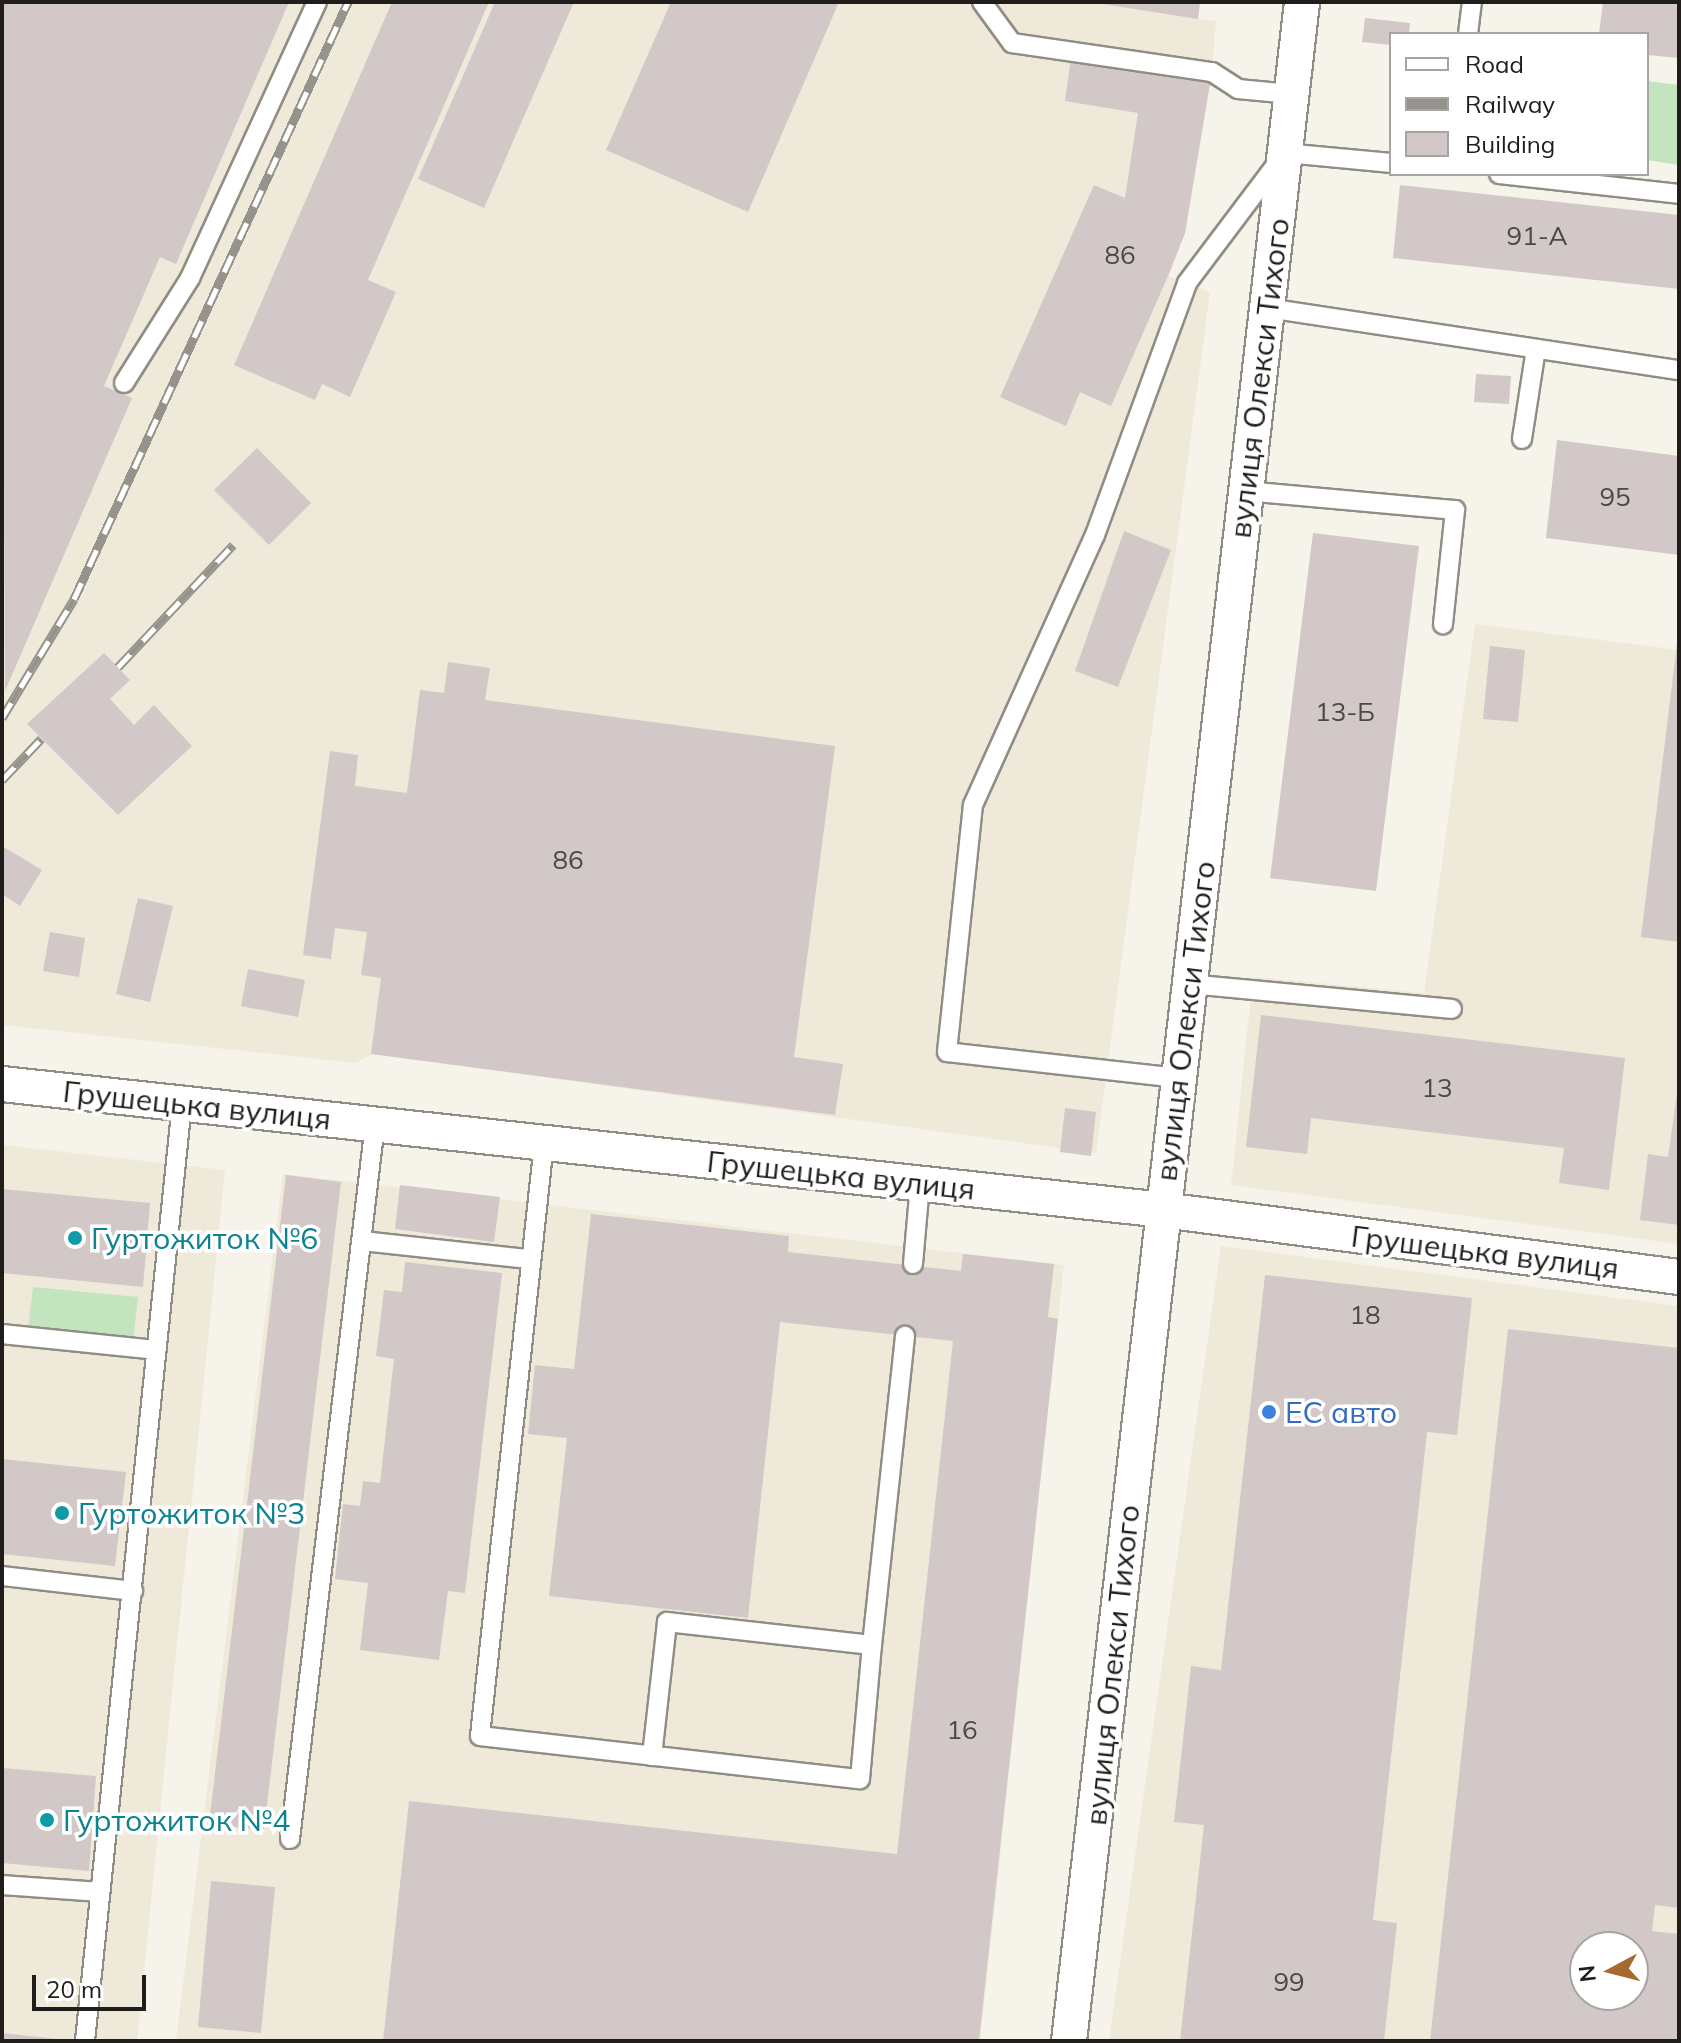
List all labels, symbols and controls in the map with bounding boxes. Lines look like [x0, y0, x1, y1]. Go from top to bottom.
legend [1389, 32, 1649, 176]
text: Road [1465, 49, 1524, 79]
text: Railway [1465, 89, 1555, 119]
text: Building [1465, 129, 1555, 159]
street label: вулиця Олекси Тихого [1222, 216, 1296, 540]
house number: 91-А [1506, 220, 1568, 252]
house number: 86 [1104, 239, 1136, 271]
house number: 95 [1599, 481, 1631, 513]
house number: 13-Б [1315, 696, 1375, 728]
house number: 86 [552, 844, 584, 876]
street label: вулиця Олекси Тихого [1148, 859, 1222, 1183]
house number: 13 [1421, 1072, 1453, 1104]
street label: Грушецька вулиця [61, 1073, 333, 1137]
street label: Грушецька вулиця [705, 1143, 977, 1207]
street label: Грушецька вулиця [1349, 1218, 1621, 1286]
place label: Гуртожиток №6 [91, 1220, 318, 1256]
marker: Гуртожиток №6 [66, 1229, 84, 1247]
house number: 18 [1349, 1299, 1381, 1331]
place label: ЕС авто [1285, 1394, 1397, 1430]
marker: ЕС авто [1260, 1403, 1278, 1421]
place label: Гуртожиток №3 [78, 1495, 305, 1531]
street label: вулиця Олекси Тихого [1077, 1503, 1147, 1827]
marker: Гуртожиток №3 [53, 1504, 71, 1522]
house number: 16 [946, 1714, 978, 1746]
place label: Гуртожиток №4 [63, 1802, 290, 1838]
marker: Гуртожиток №4 [38, 1811, 56, 1829]
north arrow [1569, 1931, 1649, 2011]
scale bar [36, 1959, 150, 2009]
text: N [1572, 1964, 1602, 1984]
house number: 99 [1273, 1966, 1305, 1998]
text: 20 m [46, 1974, 102, 2004]

